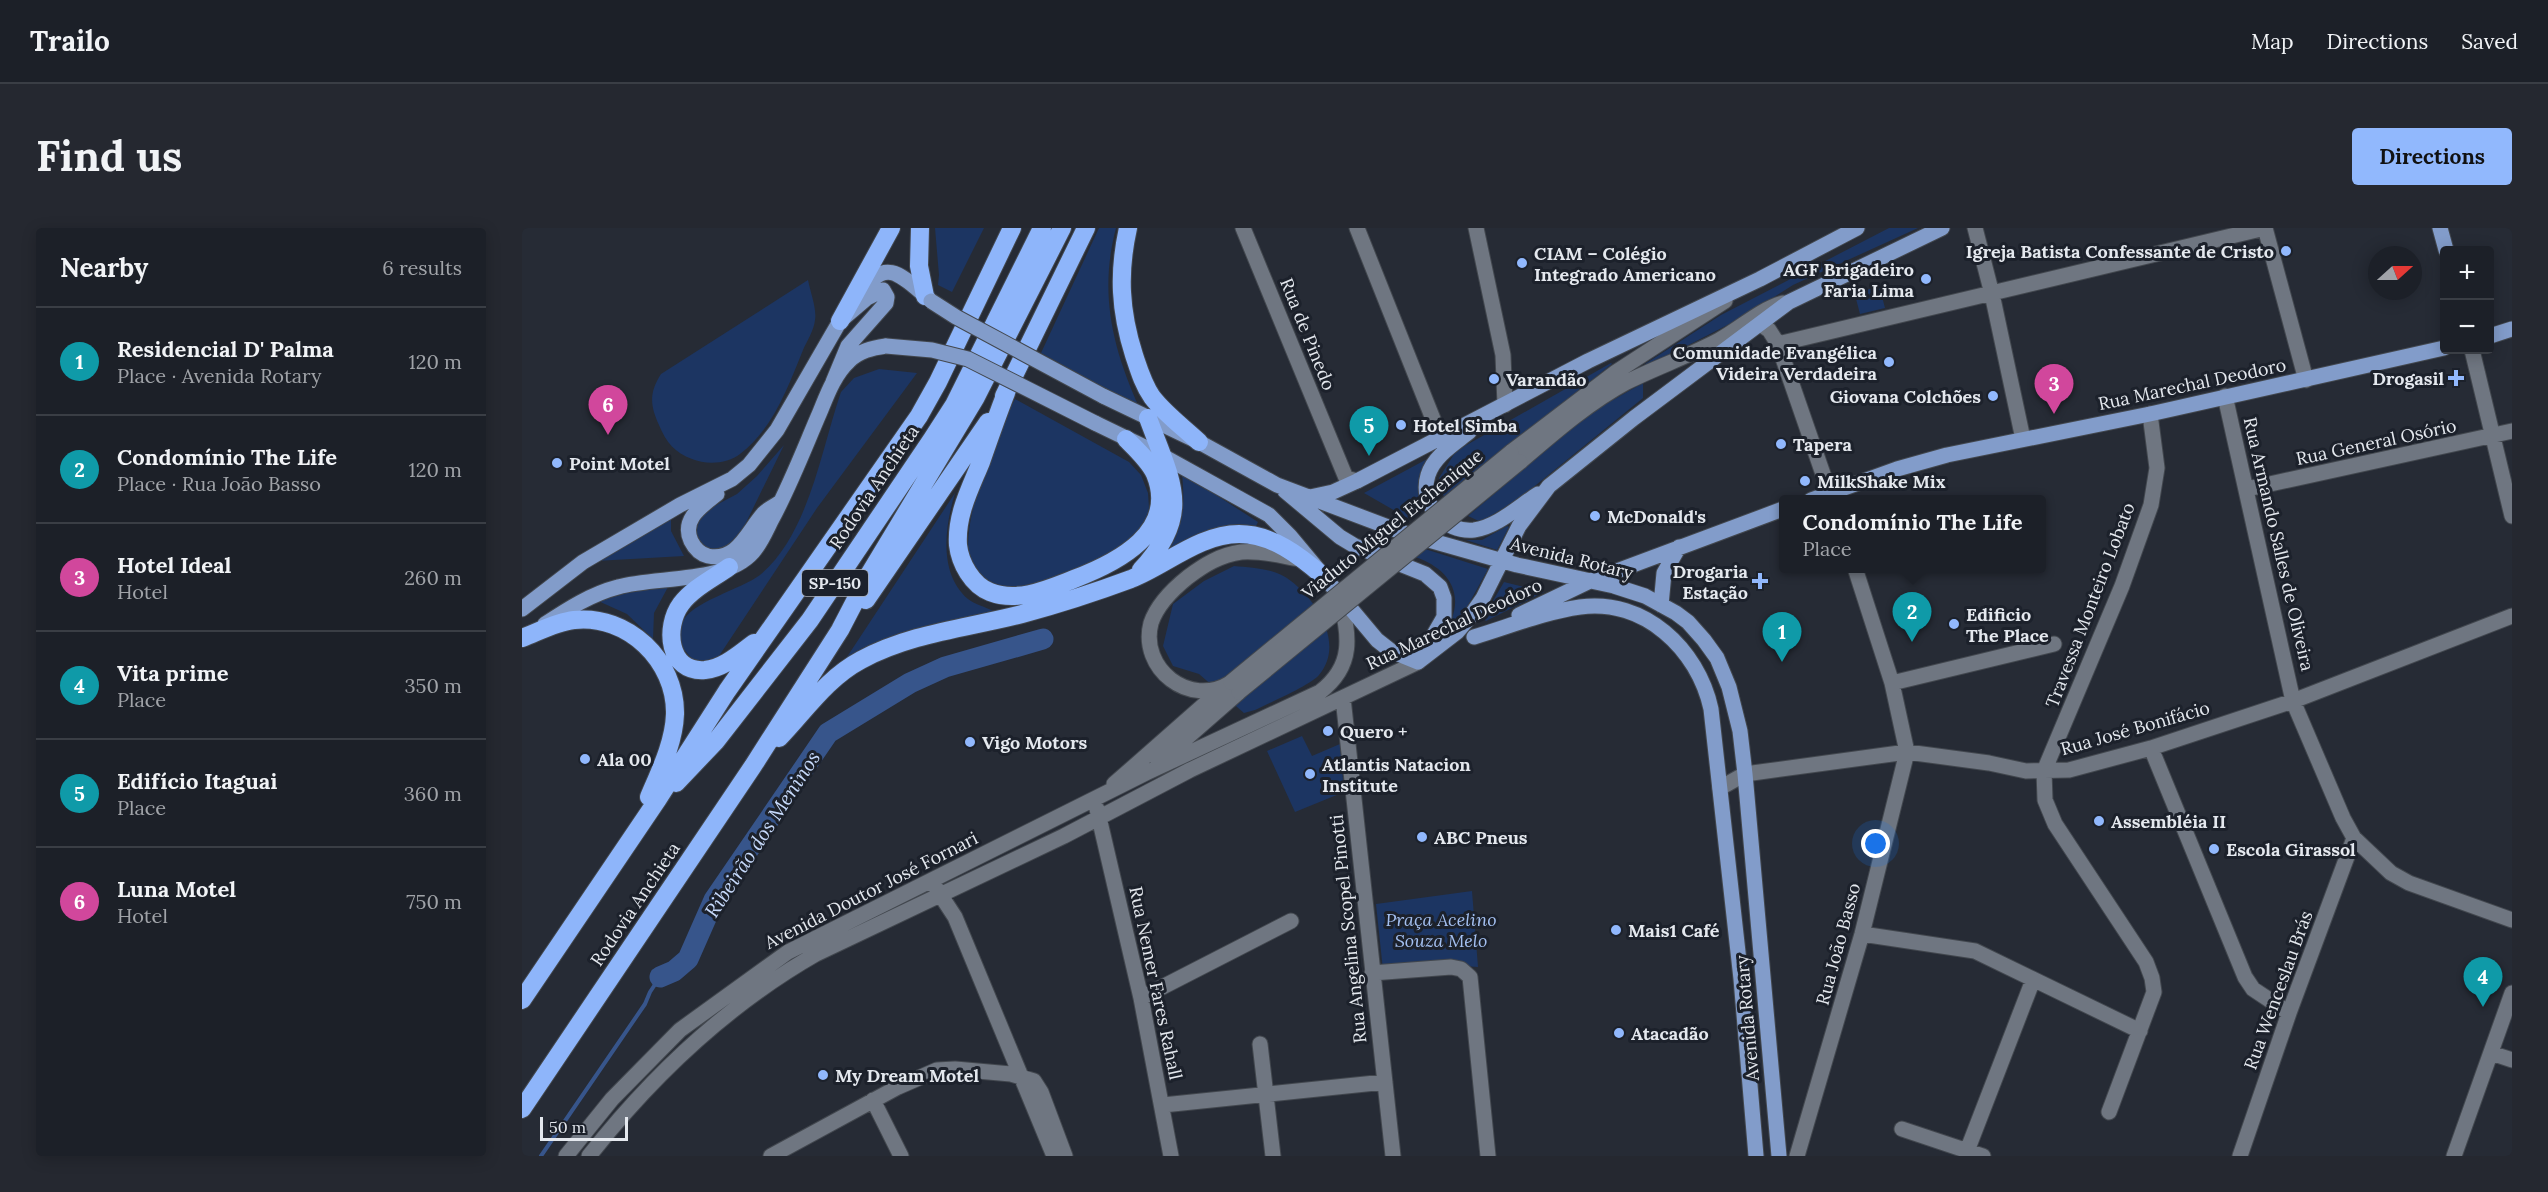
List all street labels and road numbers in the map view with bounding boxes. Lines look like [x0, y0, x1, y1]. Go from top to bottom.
street label: Rua de Pinedo [1275, 274, 1341, 394]
street label: Rua Marechal Deodoro [2096, 353, 2288, 415]
street label: Rua General Osório [2294, 414, 2458, 470]
street label: Rua Armando Salles de Oliveira [2239, 415, 2319, 673]
street label: Rodovia Anchieta [824, 421, 924, 553]
street label: Viaduto Miguel Etchenique [1296, 444, 1487, 605]
street label: Travessa Monteiro Lobato [2040, 499, 2140, 711]
street label: Avenida Rotary [1507, 531, 1636, 585]
road number: SP-150 [802, 570, 868, 596]
street label: Rua Marechal Deodoro [1362, 573, 1546, 675]
street label: Rua José Bonifácio [2058, 696, 2212, 760]
street label: Rua Angelina Scopel Pinotti [1325, 814, 1371, 1044]
street label: Avenida Doutor José Fornari [760, 826, 981, 954]
street label: Rodovia Anchieta [585, 838, 685, 970]
street label: Rua João Basso [1811, 880, 1865, 1008]
street label: Rua Nemer Fares Rahall [1124, 884, 1188, 1082]
street label: Rua Wenceslau Brás [2239, 907, 2317, 1073]
street label: Avenida Rotary [1730, 954, 1764, 1083]

